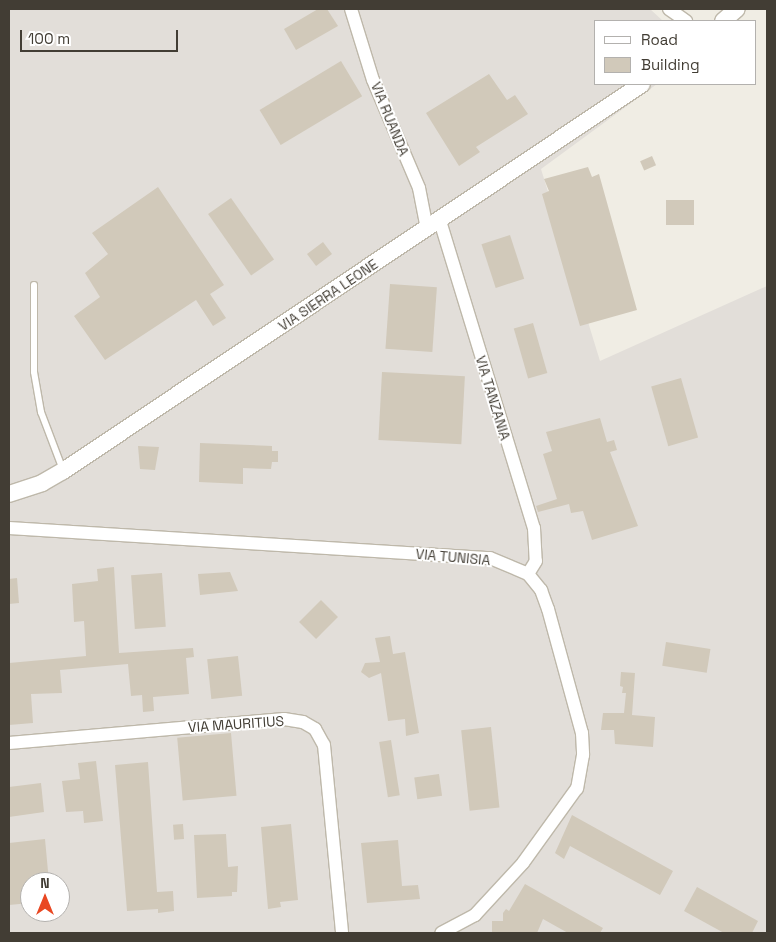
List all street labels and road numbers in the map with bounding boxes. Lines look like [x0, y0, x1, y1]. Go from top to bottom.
street label: VIA RUANDA [367, 79, 413, 159]
street label: VIA SIERRA LEONE [275, 255, 381, 335]
street label: VIA TANZANIA [472, 353, 514, 443]
street label: VIA TUNISIA [415, 545, 491, 569]
street label: VIA MAURITIUS [187, 712, 285, 736]

